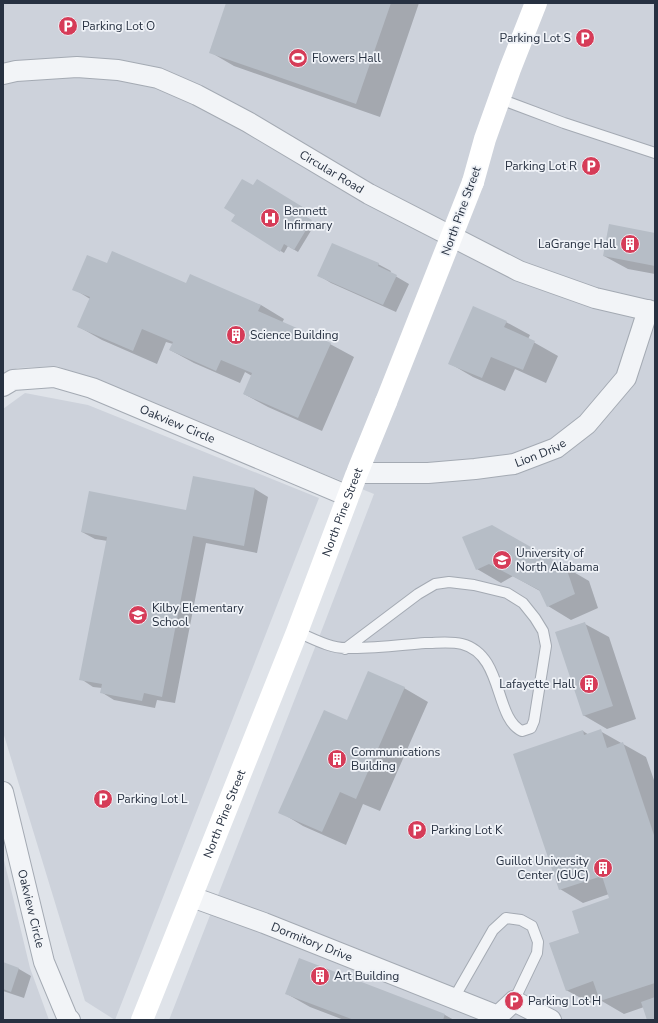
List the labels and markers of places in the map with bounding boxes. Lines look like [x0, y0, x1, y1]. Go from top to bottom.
parking icon: Parking Lot O [57, 15, 79, 37]
place label: Parking Lot O [82, 18, 155, 34]
parking icon: Parking Lot S [574, 27, 596, 49]
place label: Parking Lot S [500, 30, 571, 46]
sports icon: Flowers Hall [287, 47, 309, 69]
place label: Flowers Hall [312, 50, 381, 66]
parking icon: Parking Lot R [580, 155, 602, 177]
place label: Parking Lot R [505, 158, 577, 174]
place label: Bennett Infirmary [284, 203, 333, 233]
hospital icon: Bennett Infirmary [259, 207, 281, 229]
building icon: LaGrange Hall [619, 233, 641, 255]
place label: LaGrange Hall [538, 236, 616, 252]
building icon: Science Building [225, 324, 247, 346]
place label: Science Building [250, 327, 339, 343]
place label: University of North Alabama [516, 545, 599, 575]
school or university icon: University of North Alabama [491, 549, 513, 571]
place label: Kilby Elementary School [152, 600, 245, 630]
school or university icon: Kilby Elementary School [127, 604, 149, 626]
building icon: Lafayette Hall [578, 673, 600, 695]
place label: Lafayette Hall [499, 676, 575, 692]
place label: Communications Building [351, 744, 441, 774]
building icon: Communications Building [326, 748, 348, 770]
parking icon: Parking Lot L [92, 788, 114, 810]
place label: Parking Lot L [117, 791, 188, 807]
parking icon: Parking Lot K [406, 819, 428, 841]
place label: Parking Lot K [431, 822, 503, 838]
place label: Guillot University Center (GUC) [496, 853, 590, 883]
building icon: Guillot University Center (GUC) [592, 857, 614, 879]
building icon: Art Building [309, 965, 331, 987]
place label: Art Building [334, 968, 399, 984]
parking icon: Parking Lot H [503, 990, 525, 1012]
place label: Parking Lot H [528, 993, 601, 1009]

